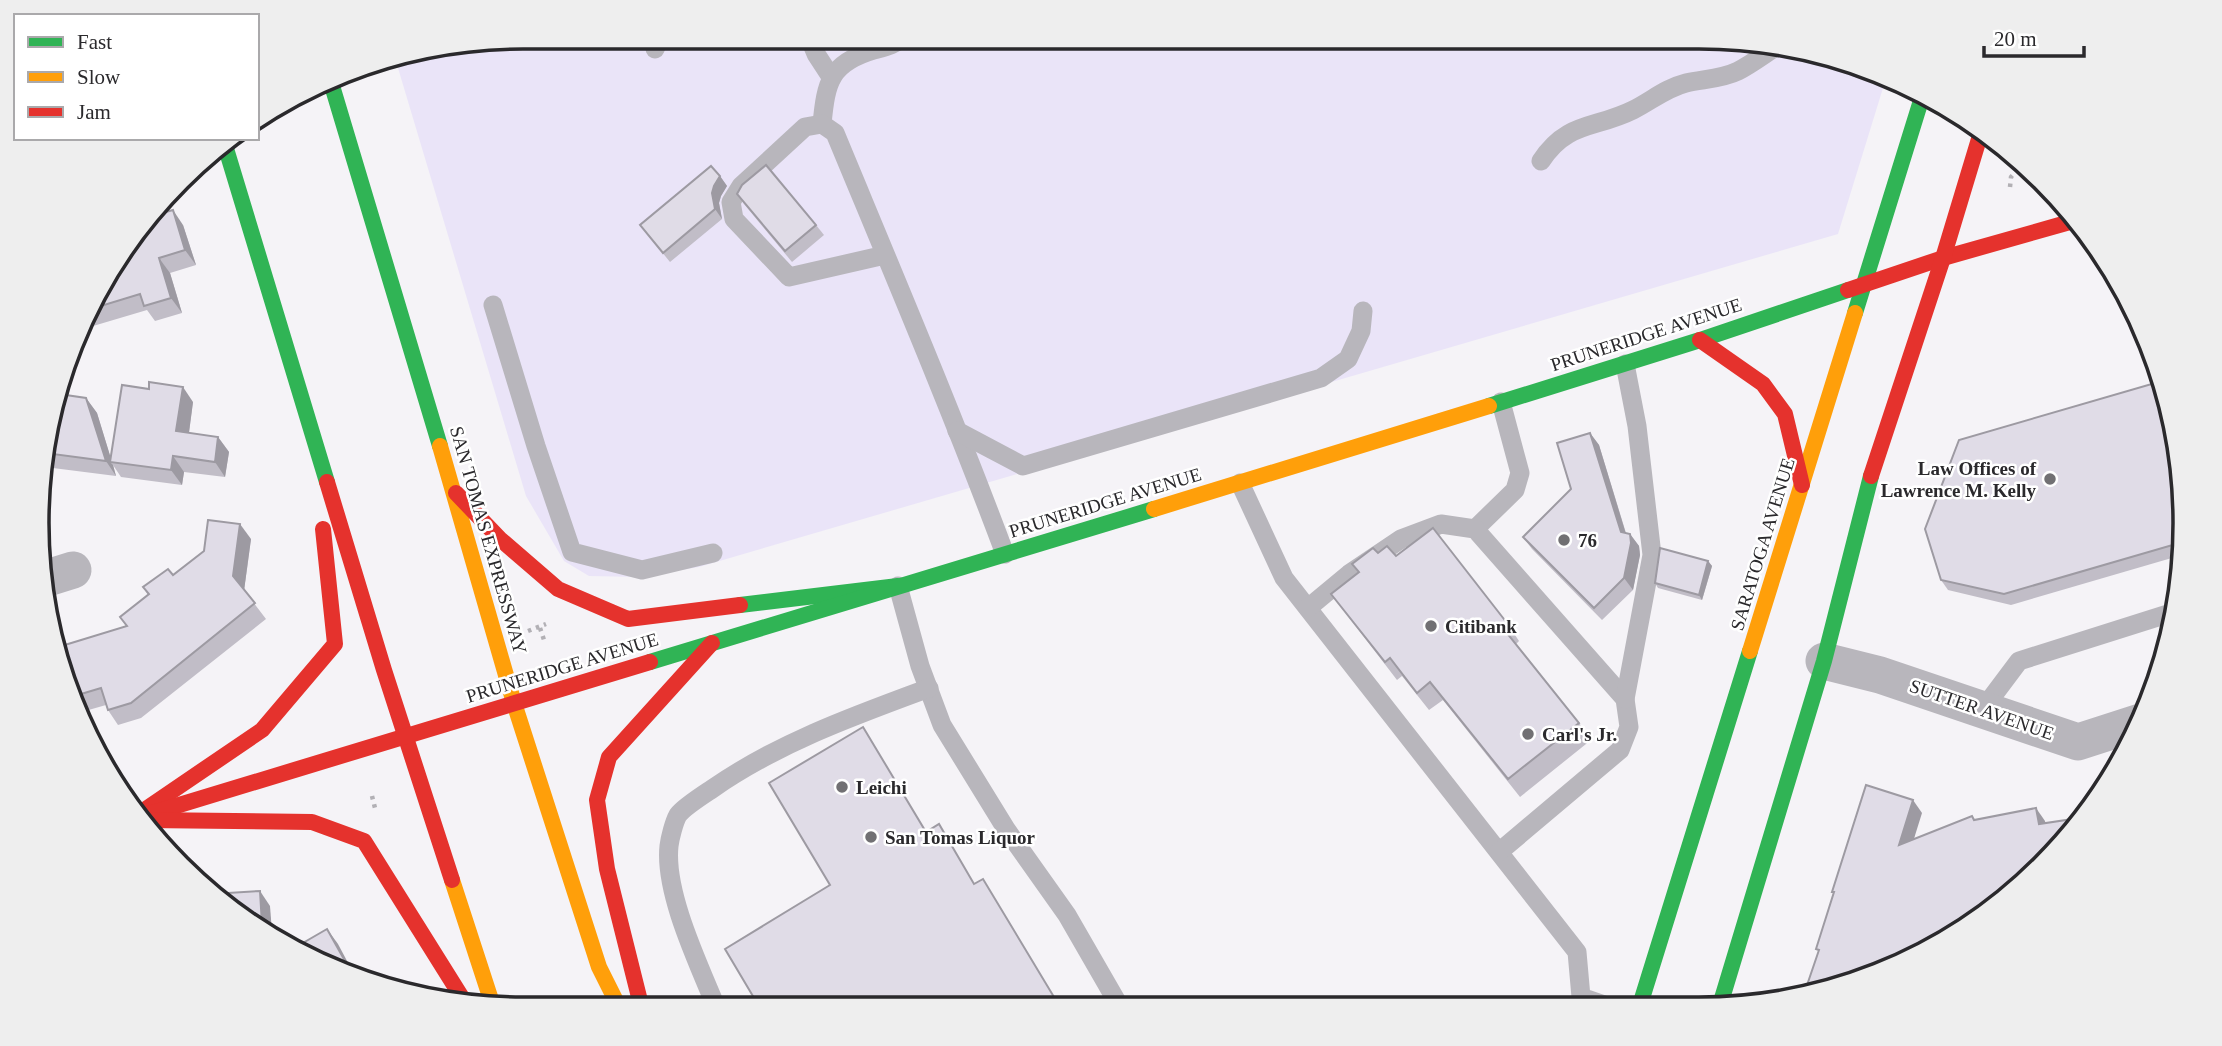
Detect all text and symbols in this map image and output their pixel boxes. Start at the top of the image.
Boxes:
legend [14,14,259,140]
scale bar [1984,14,2084,58]
text: 20 m [1994,27,2037,51]
text: Fast [77,30,112,54]
text: Slow [77,65,121,89]
text: Jam [77,100,111,124]
street label: PRUNERIDGE AVENUE [1548,294,1744,375]
street label: SAN TOMAS EXPRESSWAY [446,424,531,657]
street label: SARATOGA AVENUE [1726,455,1799,633]
place label: Law Offices of Lawrence M. Kelly [1881,458,2037,501]
street label: PRUNERIDGE AVENUE [1007,463,1204,542]
marker: Law Offices of Lawrence M. Kelly [2042,471,2058,487]
place label: 76 [1578,530,1597,551]
marker: 76 [1556,532,1572,548]
place label: Citibank [1445,616,1517,637]
marker: Citibank [1423,618,1439,634]
street label: PRUNERIDGE AVENUE [464,628,661,707]
street label: SUTTER AVENUE [1907,675,2057,744]
place label: Carl's Jr. [1542,724,1617,745]
marker: Carl's Jr. [1520,726,1536,742]
place label: Leichi [856,777,907,798]
marker: Leichi [834,779,850,795]
place label: San Tomas Liquor [885,827,1036,848]
marker: San Tomas Liquor [863,829,879,845]

